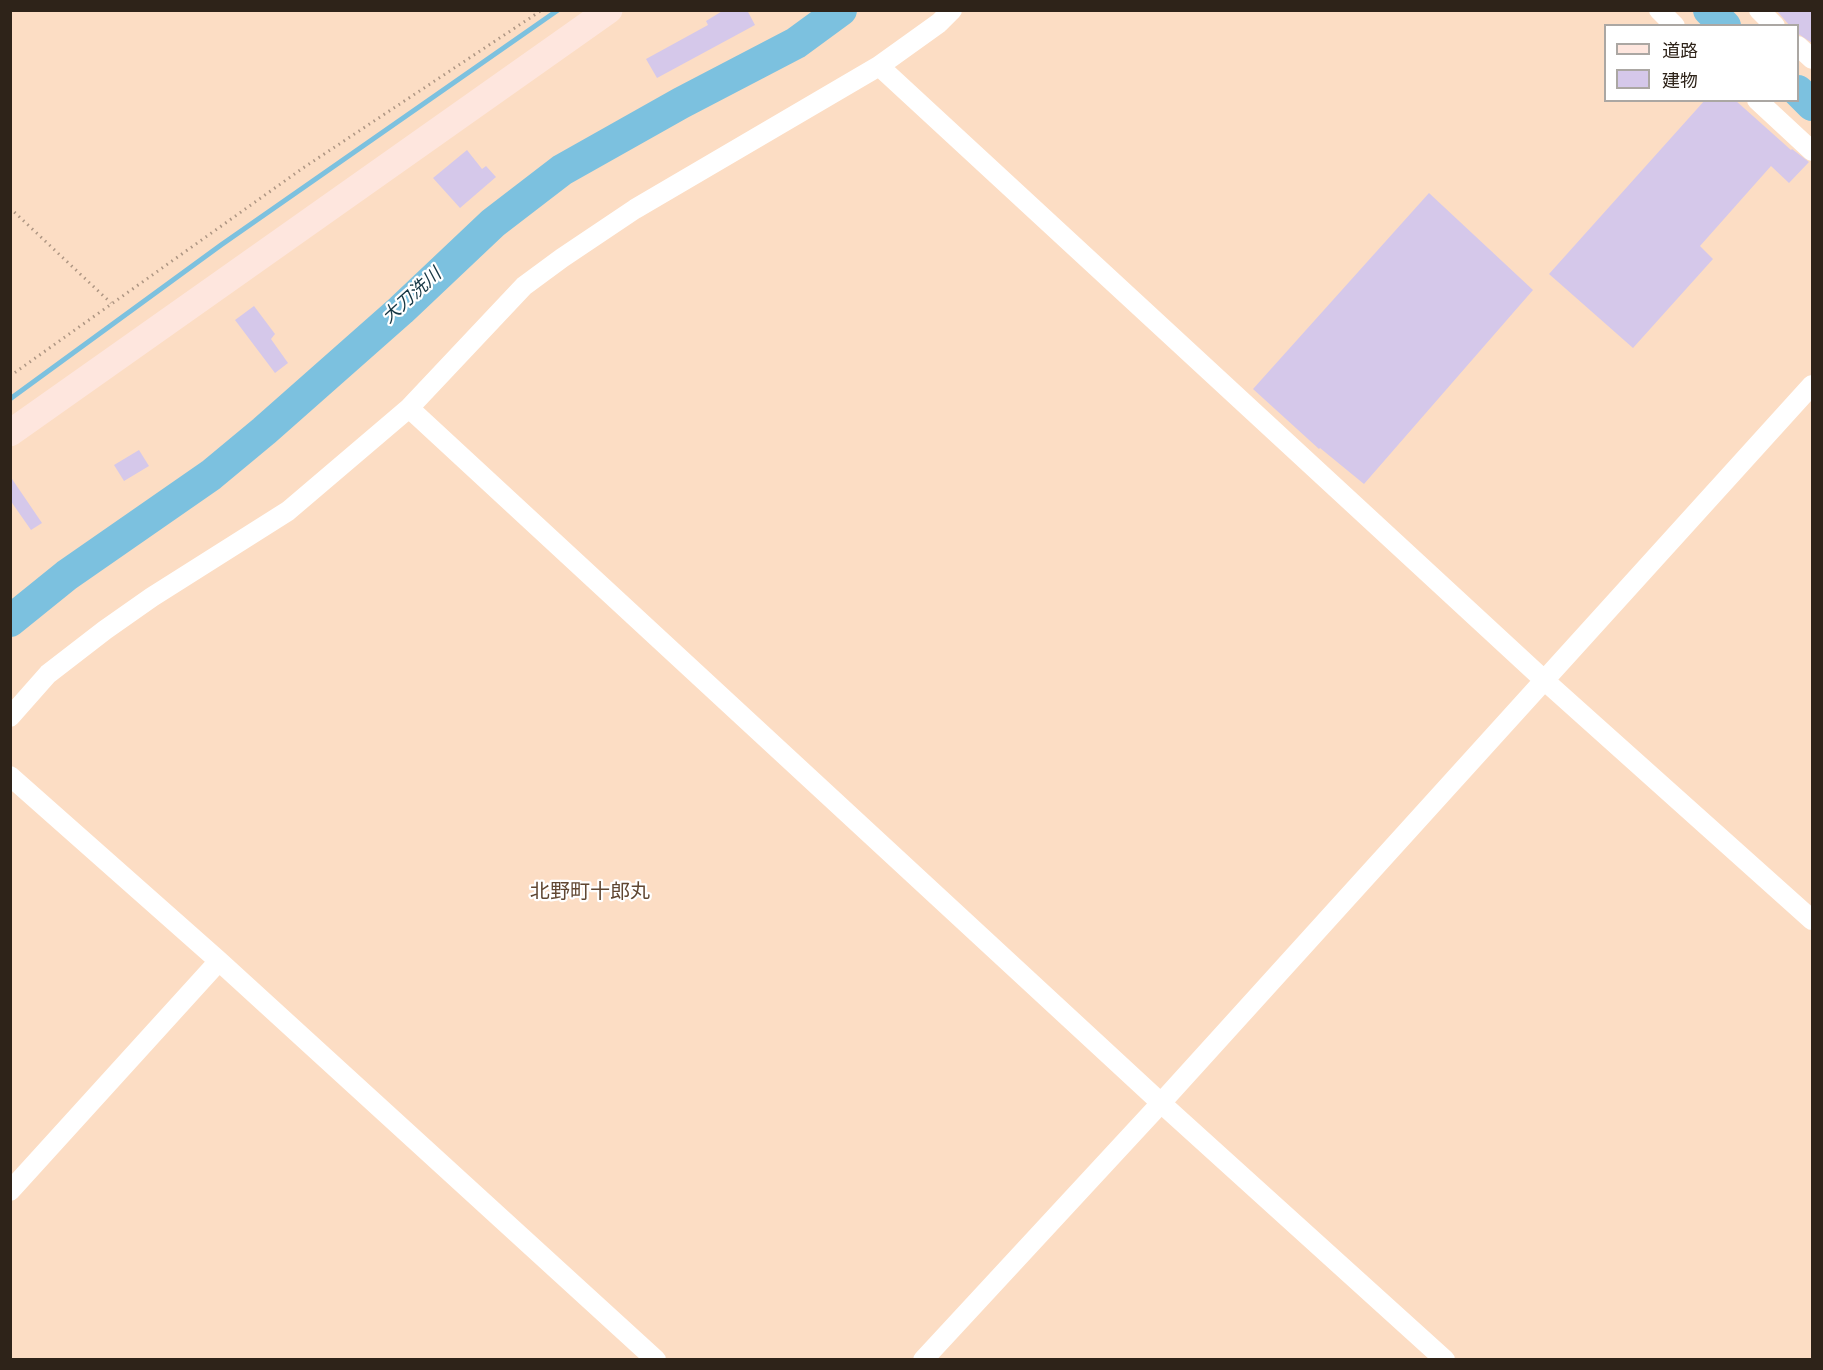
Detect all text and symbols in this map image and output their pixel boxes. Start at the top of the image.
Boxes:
legend [1604,24,1799,102]
text: 道路 [1662,39,1698,62]
text: 建物 [1662,69,1698,92]
water label: 大刀洗川 [378,264,446,328]
district label: 北野町十郎丸 [530,880,650,904]

